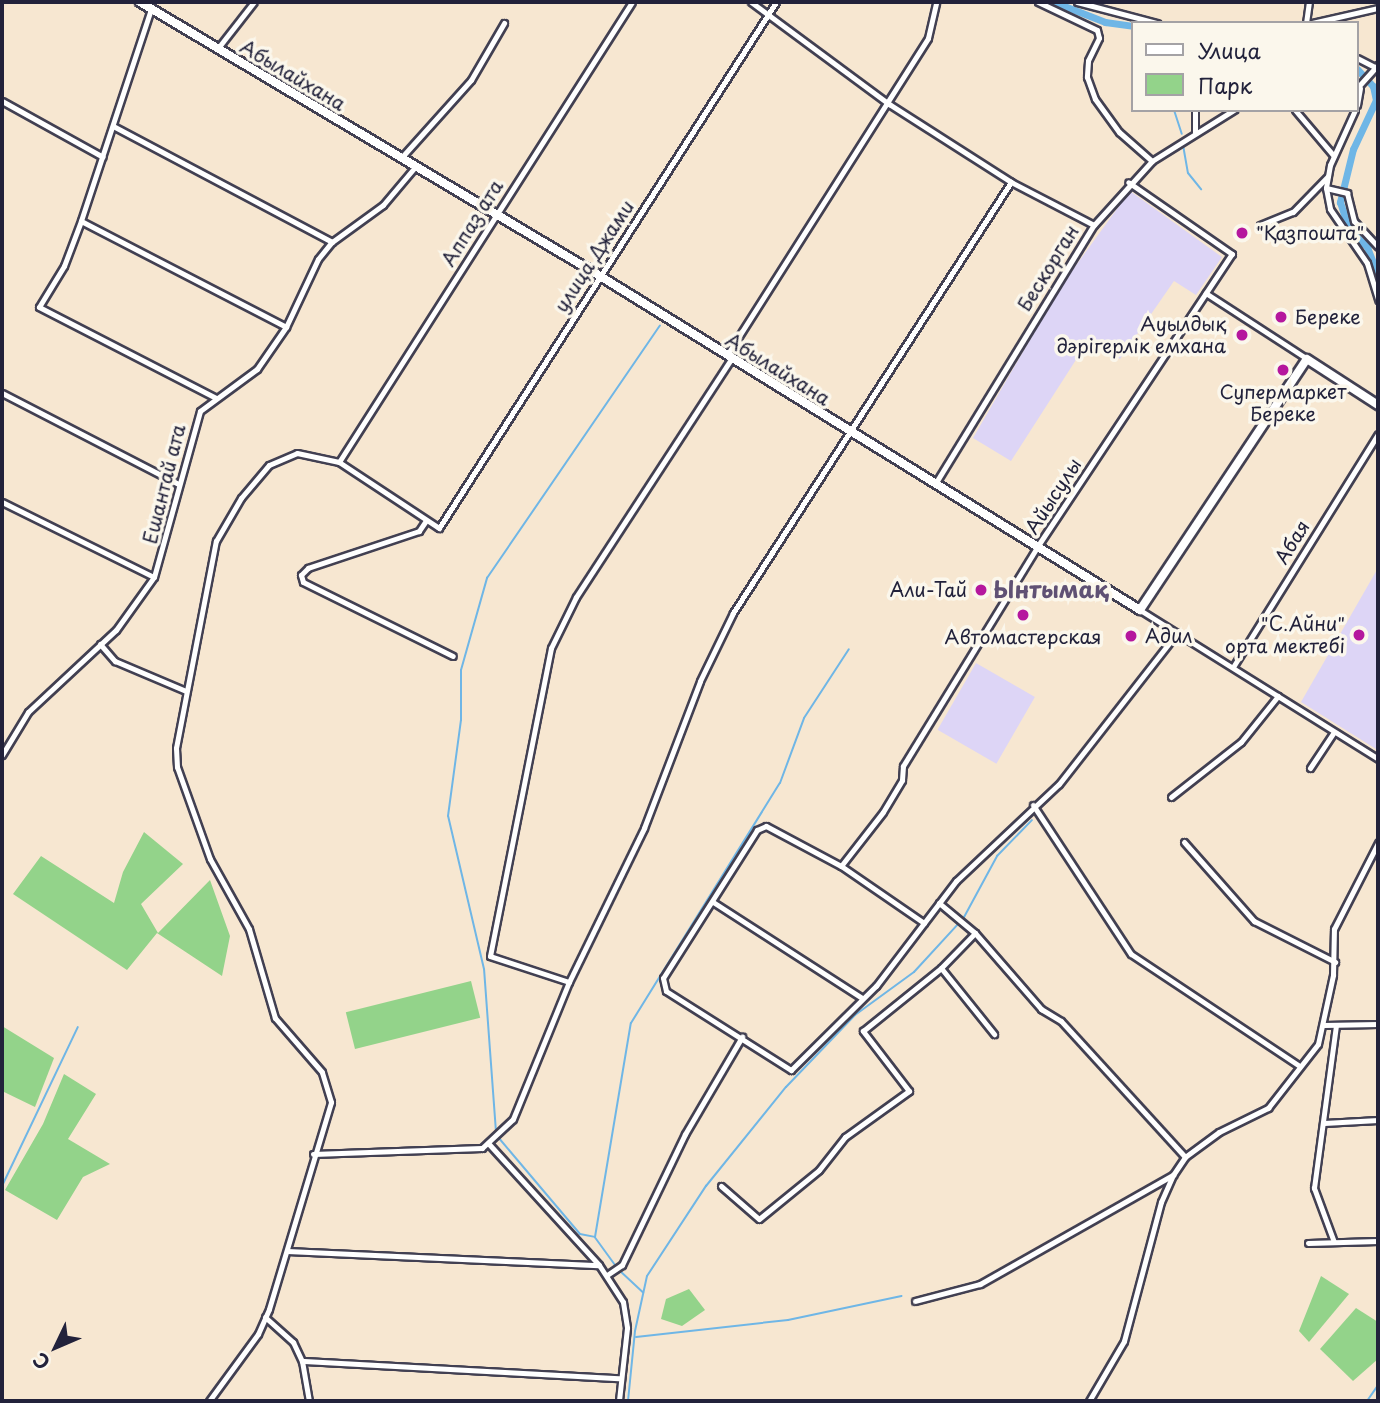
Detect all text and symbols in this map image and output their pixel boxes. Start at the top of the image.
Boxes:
legend [1132,21,1359,112]
text: Улица [1198,34,1261,66]
street label: Абылайхана [236,35,350,115]
text: Парк [1198,69,1252,101]
street label: Аппаз ата [436,175,508,271]
street label: улица Джами [549,195,639,317]
street label: Бескорган [1013,221,1083,315]
place label: "Қазпошта" [1256,222,1364,244]
marker: "Қазпошта" [1234,225,1250,241]
place label: Береке [1295,306,1361,328]
marker: Береке [1273,309,1289,325]
place label: Ауылдық дәрігерлік емхана [1055,313,1226,357]
marker: Ауылдық дәрігерлік емхана [1232,325,1252,345]
street label: Абылайхана [722,328,834,410]
marker: Супермаркет Береке [1275,362,1291,378]
place label: Супермаркет Береке [1220,381,1346,425]
street label: Ешантай ата [138,421,190,547]
street label: Айысулы [1020,454,1086,538]
street label: Абая [1270,516,1314,568]
district label: Ынтымақ [993,575,1109,603]
place label: Али-Тай [890,579,967,601]
marker: Али-Тай [973,582,989,598]
marker: Автомастерская [1015,607,1031,623]
place label: "С.Айни" орта мектебі [1224,613,1345,657]
place label: Адил [1145,625,1192,647]
place label: Автомастерская [945,626,1101,648]
marker: "С.Айни" орта мектебі [1351,627,1367,643]
marker: Адил [1123,628,1139,644]
north arrow [21,1312,91,1382]
text: С [26,1347,56,1376]

